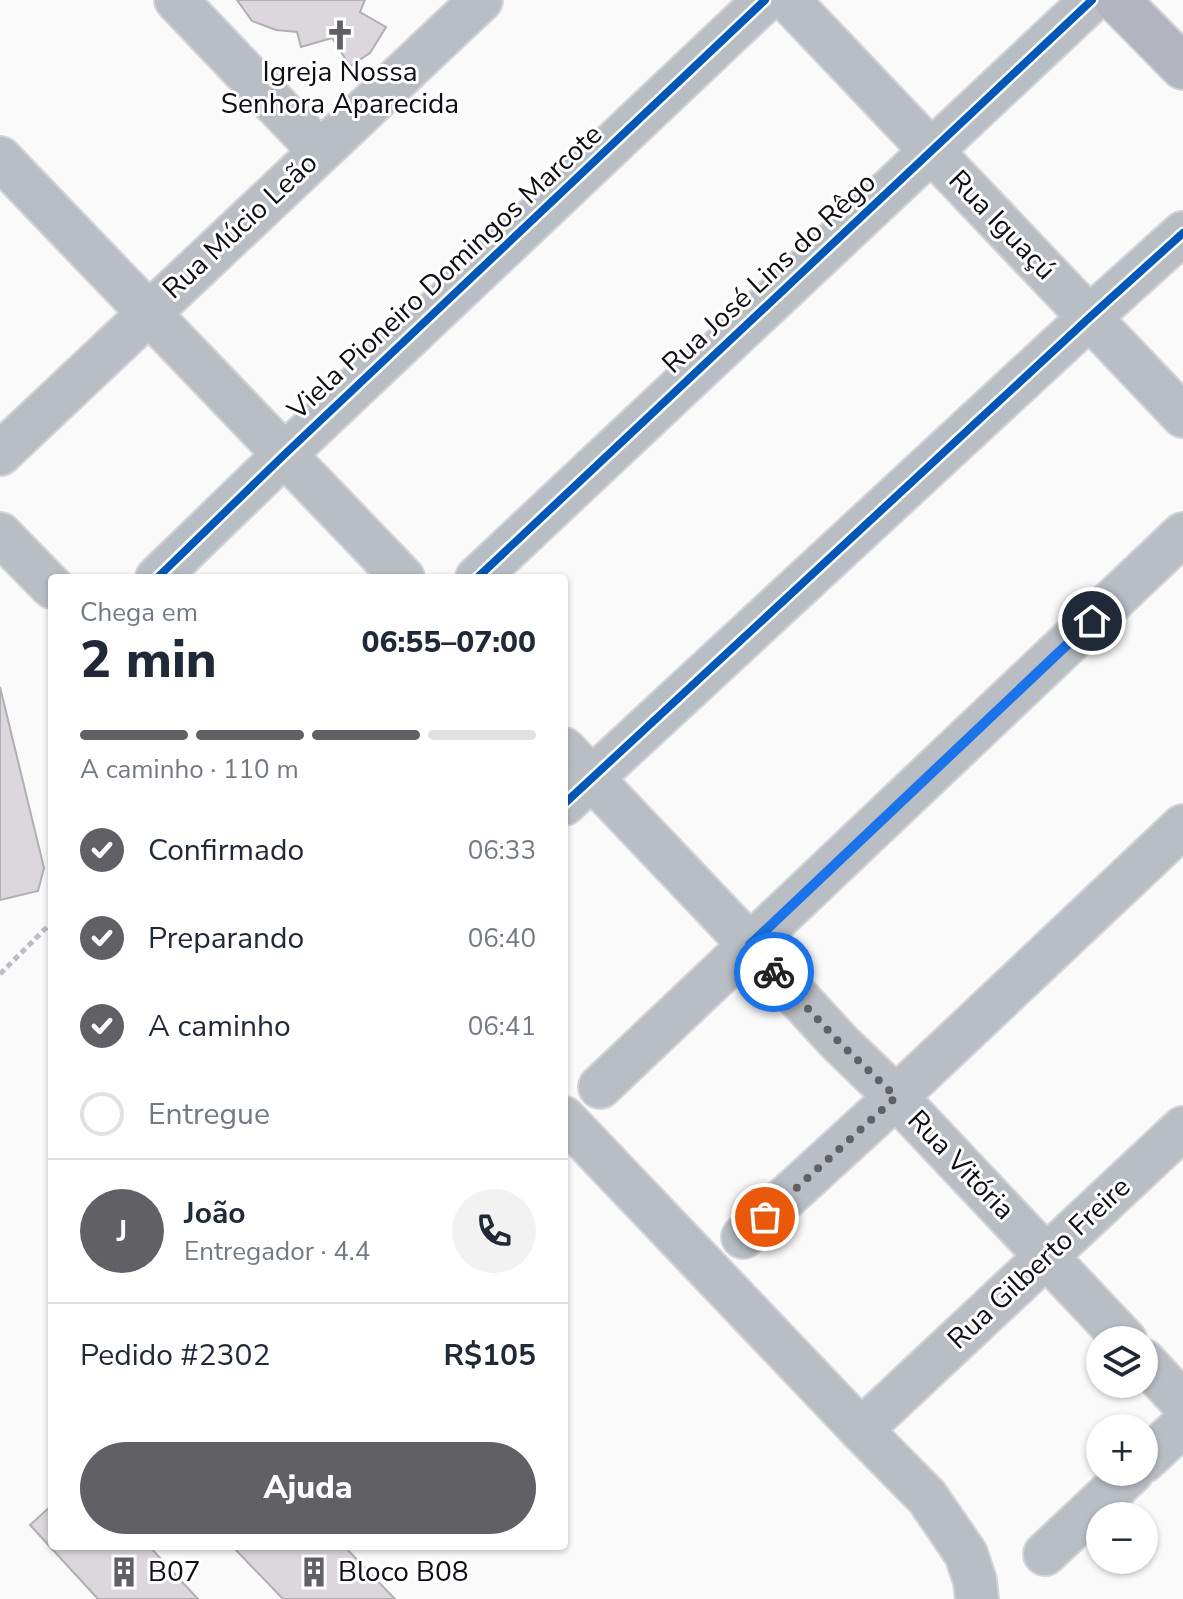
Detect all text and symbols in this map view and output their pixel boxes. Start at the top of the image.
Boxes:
church icon: Igreja Nossa Senhora Aparecida [323,18,357,52]
place label: Igreja Nossa Senhora Aparecida [221,53,459,123]
street label: Viela Pioneiro Domingos Marcote [279,116,611,429]
street label: Rua Múcio Leão [154,144,326,308]
street label: Rua Iguaçú [940,162,1064,288]
street label: Rua José Lins do Rêgo [654,164,884,382]
pin [1058,587,1126,655]
text: Chega em [80,595,198,630]
icon: home [1070,599,1114,643]
text: 06:55–07:00 [361,622,536,663]
text: 2 min [80,624,217,695]
text: A caminho · 110 m [80,752,299,787]
icon: check [80,828,124,872]
text: Confirmado [148,830,304,871]
text: 06:33 [468,833,536,868]
icon: check [80,916,124,960]
text: Preparando [148,918,304,959]
text: 06:40 [468,921,536,956]
courier [734,932,814,1012]
icon: bike [752,950,796,994]
icon: check [80,1004,124,1048]
text: A caminho [148,1006,291,1047]
text: 06:41 [468,1009,536,1044]
text: Entregue [148,1094,270,1135]
street label: Rua Vitória [899,1102,1023,1228]
street label: Rua Gilberto Freire [939,1168,1139,1358]
pin [731,1183,799,1251]
button: phone [452,1189,536,1273]
text: João [184,1193,246,1234]
icon: bag [743,1195,787,1239]
text: J [117,1211,127,1252]
text: Entregador · 4.4 [184,1234,370,1269]
map controls [1086,1326,1158,1574]
button: layers [1086,1326,1158,1398]
text: Pedido #2302 [80,1335,271,1376]
text: R$105 [443,1335,536,1376]
button: + [1086,1414,1158,1486]
button: Ajuda [80,1442,536,1534]
button: − [1086,1502,1158,1574]
place label: B07 [148,1553,201,1591]
place label: Bloco B08 [338,1553,469,1591]
building icon: B07 [107,1555,141,1589]
building icon: Bloco B08 [297,1555,331,1589]

